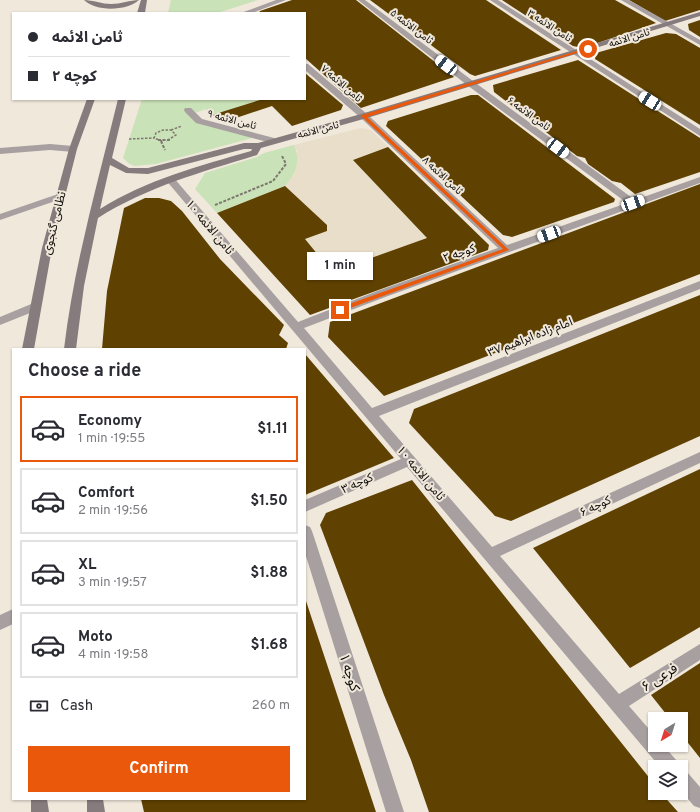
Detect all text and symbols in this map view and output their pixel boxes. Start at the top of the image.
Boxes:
street label: ثامن الائمه ۵ [387,7,435,48]
street label: ثامن الائمه ۳ [524,7,574,45]
street label: ثامن الائمه [607,26,652,51]
text: ثامن الائمه [52,29,123,48]
route start [579,40,597,58]
car [433,53,459,77]
street label: ثامن الائمه ۷ [318,63,364,106]
text: کوچه ۲ [52,68,97,87]
car [637,90,663,112]
street label: ثامن الائمه ۶ [504,94,552,134]
street label: ثامن الائمه ۹ [206,108,258,133]
street label: ثامن الائمه [296,119,341,142]
car [545,136,571,160]
street label: ثامن الائمه ۸ [419,154,465,198]
street label: نظامی گنجوی [39,190,71,257]
car [620,193,646,213]
street label: ثامن الائمه ۱۰ [181,197,237,259]
car [536,224,562,244]
street label: کوچه ۲ [441,241,479,267]
callout: 1 min [307,252,373,280]
text: 1 min [324,258,356,274]
route end [331,301,349,319]
street label: امام زاده ابراهیم ۳۷ [486,314,575,361]
text: Choose a ride [28,360,141,383]
icon: car [30,411,66,447]
text: Economy [78,412,142,431]
text: $1.11 [257,420,288,439]
text: 1 min · 19:55 [78,431,145,447]
street label: ثامن الائمه ۱۰ [392,443,448,505]
street label: کوچه ۳ [339,469,377,498]
icon: car [30,483,66,519]
text: Comfort [78,484,135,503]
text: $1.50 [250,492,288,511]
street label: کوچه ۶ [577,492,615,521]
text: 2 min · 19:56 [78,503,148,519]
icon: car [30,555,66,591]
text: XL [78,556,96,575]
text: $1.88 [250,564,288,583]
text: 3 min · 19:57 [78,575,147,591]
icon: car [30,627,66,663]
text: Moto [78,628,113,647]
text: $1.68 [251,636,288,655]
text: 4 min · 19:58 [78,647,148,663]
street label: کوچه ۱ [334,651,363,694]
street label: فرعی ۶ [638,660,681,696]
icon: cash [28,695,50,717]
text: Cash [60,697,93,716]
text: 260 m [252,698,290,714]
north arrow [648,712,688,752]
map controls [648,712,688,800]
button: Confirm [28,746,290,792]
button: layers [648,760,688,800]

